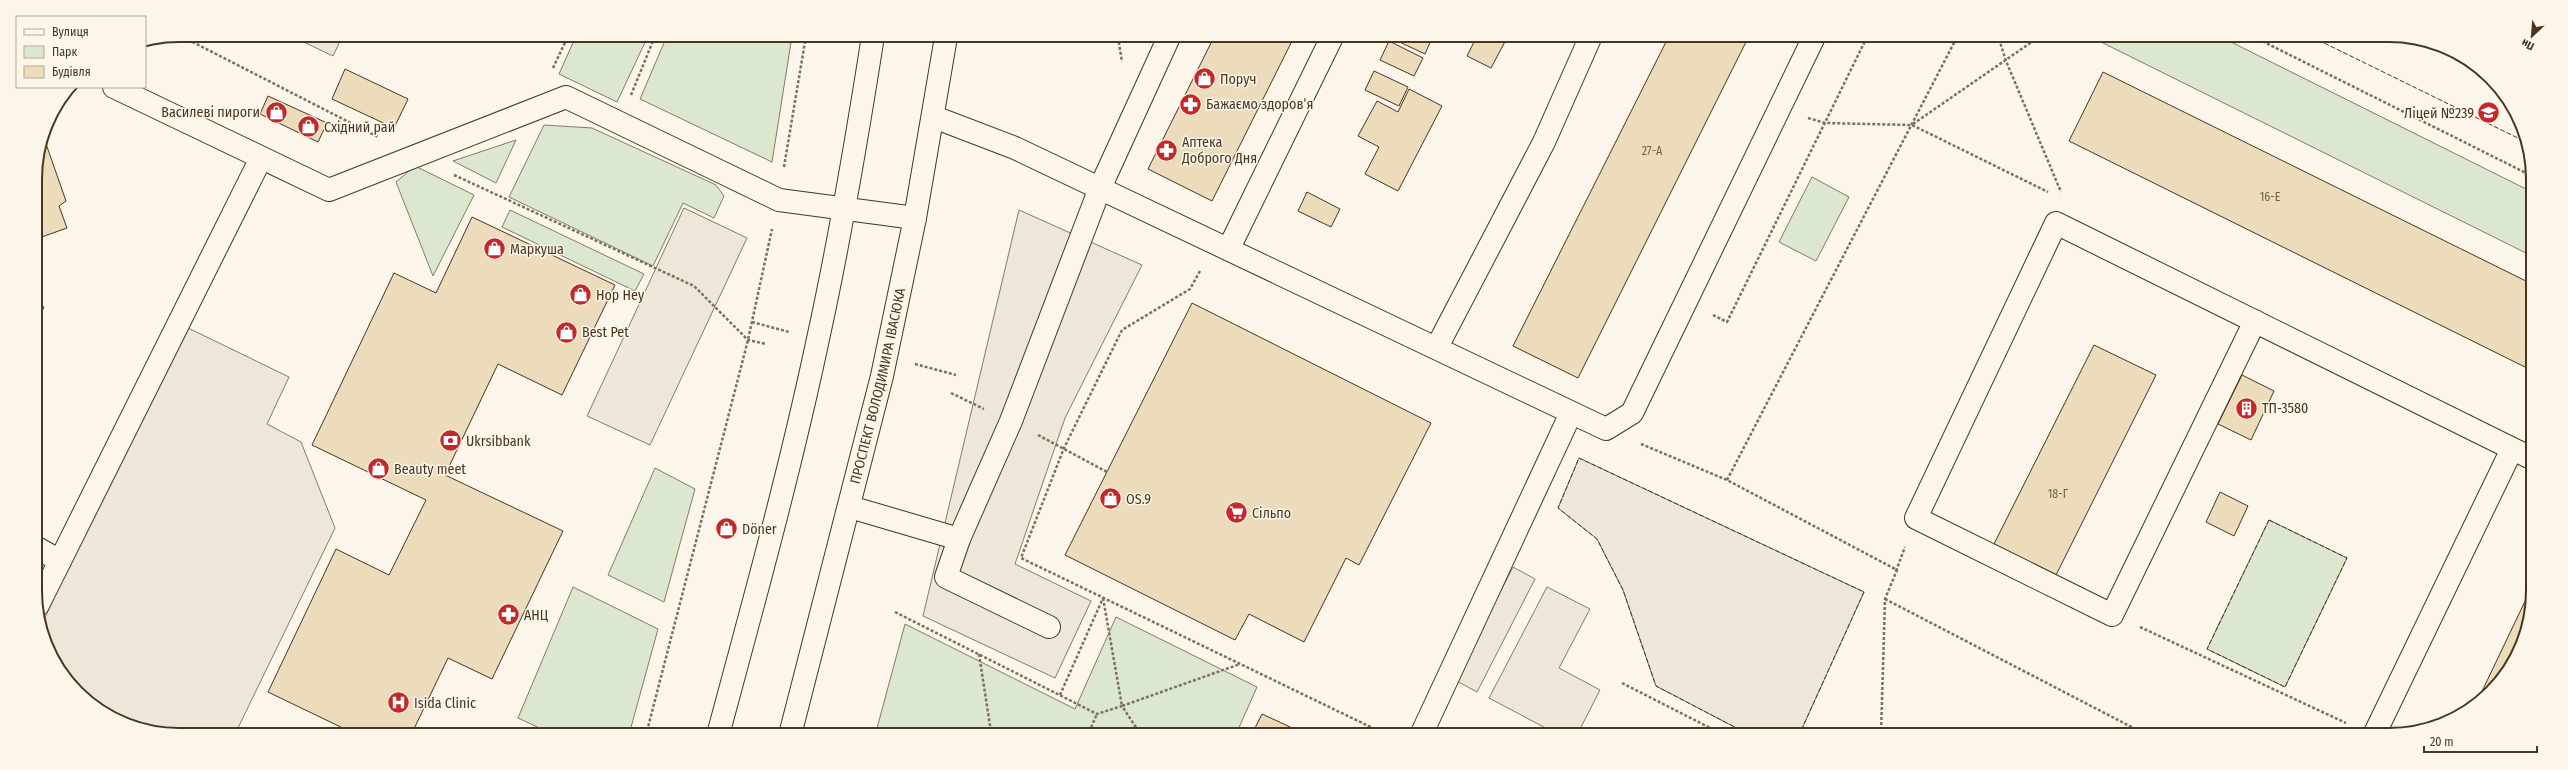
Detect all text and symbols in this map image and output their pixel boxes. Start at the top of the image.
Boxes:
legend [16,16,146,88]
north arrow [2512,16,2552,56]
text: Вулиця [52,25,89,39]
text: Пн [2519,36,2536,53]
text: Парк [52,45,78,59]
text: Будівля [52,65,91,79]
shop icon: Поруч [1192,66,1218,92]
place label: Поруч [1220,71,1256,88]
pharmacy icon: Бажаємо здоровʼя [1178,91,1204,117]
place label: Бажаємо здоровʼя [1206,96,1313,113]
shop icon: Василеві пироги [263,99,289,125]
school or university icon: Ліцей №239 [2476,100,2502,126]
place label: Василеві пироги [161,104,260,121]
place label: Ліцей №239 [2404,105,2474,122]
shop icon: Східний рай [295,114,321,140]
place label: Східний рай [324,119,395,136]
place label: Аптека Доброго Дня [1181,134,1257,167]
pharmacy icon: Аптека Доброго Дня [1153,137,1179,163]
house number: 27-А [1642,144,1663,158]
house number: 16-Е [2260,190,2281,204]
shop icon: Маркуша [482,236,508,262]
place label: Маркуша [510,241,564,258]
shop icon: Hop Hey [568,282,594,308]
street label: ПРОСПЕКТ ВОЛОДИМИРА ІВАСЮКА [846,286,909,486]
place label: Hop Hey [596,287,645,304]
shop icon: Best Pet [553,319,579,345]
place label: Best Pet [582,324,629,341]
building icon: ТП-3580 [2233,395,2259,421]
place label: ТП-3580 [2262,400,2308,417]
bank icon: Ukrsibbank [438,428,464,454]
place label: Ukrsibbank [466,433,531,450]
shop icon: Beauty meet [366,456,392,482]
place label: Beauty meet [394,461,466,478]
shop icon: OS.9 [1098,486,1124,512]
house number: 18-Г [2048,487,2069,501]
place label: OS.9 [1126,491,1151,508]
supermarket icon: Сільпо [1223,500,1249,526]
place label: Сільпо [1252,505,1291,522]
shop icon: Döner [714,516,740,542]
place label: Döner [742,521,777,538]
pharmacy icon: АНЦ [495,602,521,628]
place label: АНЦ [524,607,549,624]
hospital icon: Isida Clinic [386,690,412,716]
place label: Isida Clinic [414,695,476,712]
scale bar [2424,728,2537,754]
text: 20 m [2430,735,2454,749]

